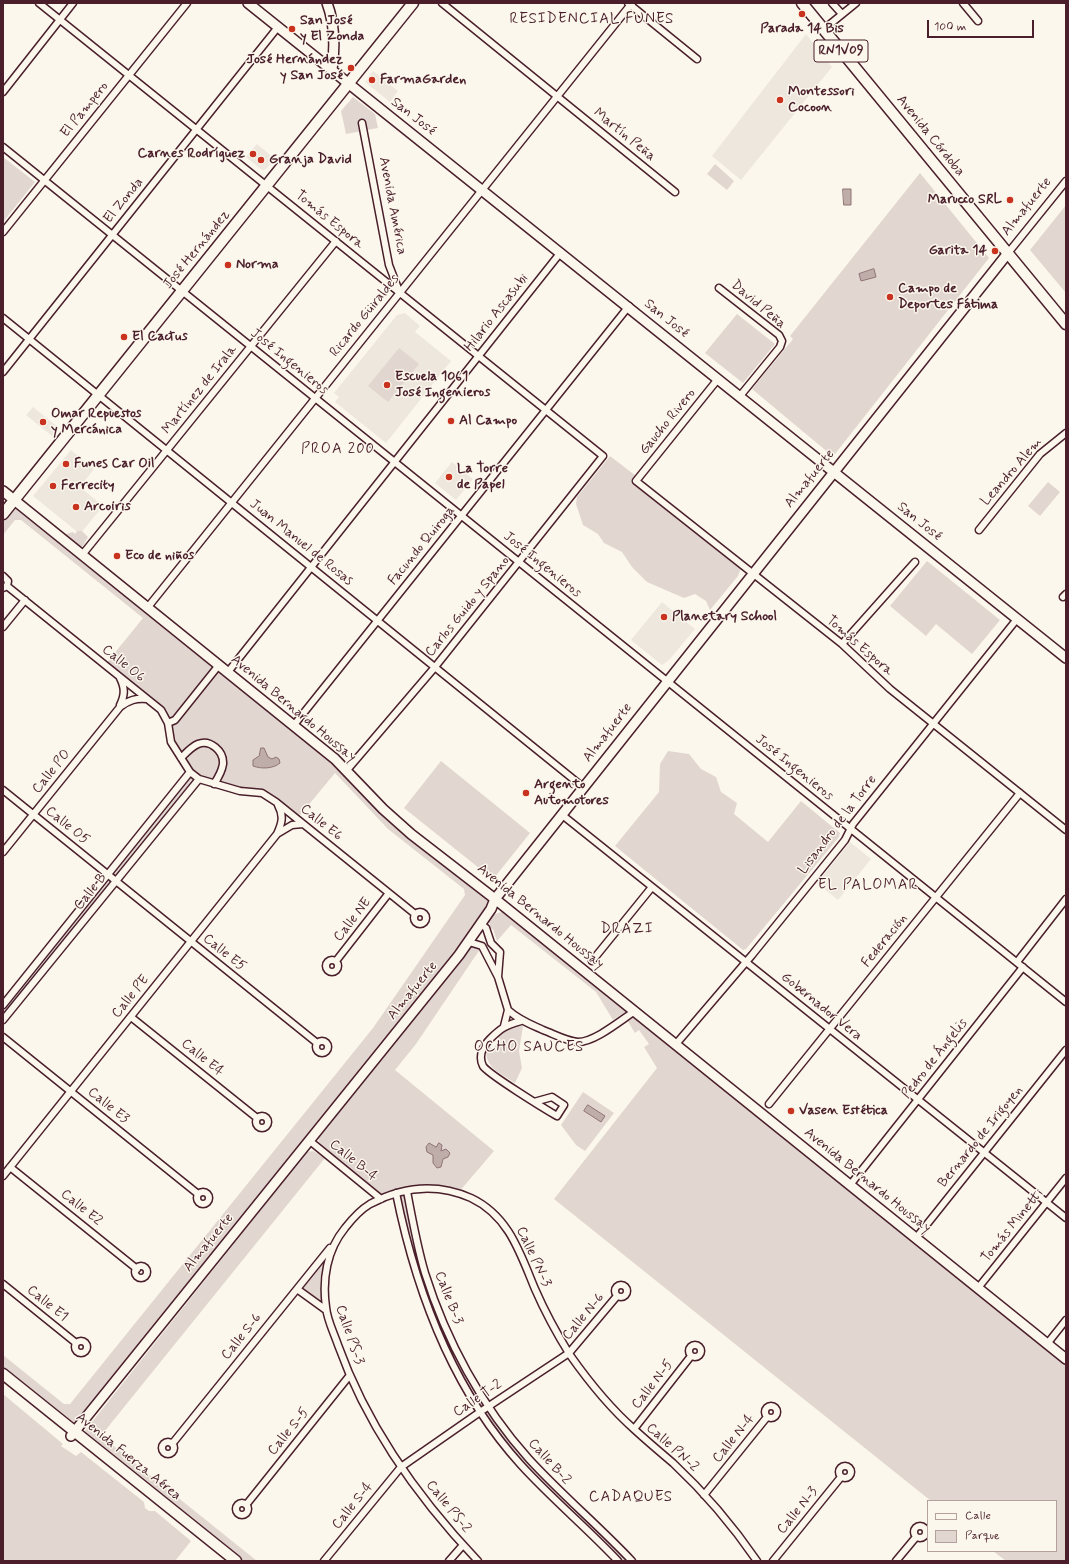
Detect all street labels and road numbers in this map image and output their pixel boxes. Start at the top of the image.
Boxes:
road number: RN1V09 [814,40,868,62]
street label: El Pampero [57,79,113,141]
street label: Avenida Córdoba [892,92,968,180]
street label: San José [387,94,439,140]
street label: Martín Peña [590,105,658,165]
street label: Avenida América [374,156,410,256]
street label: Almafuerte [998,174,1056,240]
street label: El Zonda [100,175,148,227]
street label: Tomás Espora [291,187,367,253]
street label: José Hernández [160,207,234,293]
street label: Ricardo Güiraldes [327,271,403,361]
street label: Hilario Ascasubi [461,271,533,355]
street label: David Peña [727,277,789,333]
street label: San José [640,296,692,342]
street label: José Ingenieros [247,325,331,399]
street label: Martínez de Irala [159,342,241,438]
street label: Gaucho Rivero [636,386,700,458]
street label: Leandro Alem [978,434,1046,510]
street label: Almafuerte [781,446,839,512]
street label: Juan Manuel de Rosas [246,496,356,590]
street label: San José [893,499,945,545]
street label: Facundo Quiroga [385,503,459,589]
street label: José Ingenieros [500,528,584,602]
street label: Carlos Guido y Spano [422,553,514,661]
street label: Tomás Espora [822,612,896,680]
street label: Calle O6 [98,642,148,686]
street label: Avenida Bernardo Houssay [227,652,359,766]
street label: Almafuerte [580,700,636,766]
street label: José Ingenieros [752,731,836,805]
street label: Calle PO [29,747,75,797]
street label: Lisandro de la Torre [795,772,881,878]
street label: Calle E6 [297,801,345,845]
street label: Calle O5 [42,803,92,849]
street label: Avenida Bernardo Houssay [473,861,607,973]
street label: Calle B [71,870,111,914]
street label: Calle NE [331,895,375,945]
street label: Federación [858,911,912,971]
street label: Calle E5 [199,931,249,975]
street label: Almafuerte [384,958,442,1024]
street label: Gobernador Vera [777,969,865,1045]
street label: Calle PE [109,972,153,1022]
street label: Pedro de Ángelis [898,1016,972,1102]
street label: Calle E4 [177,1036,227,1080]
street label: Bernardo de Irigoyen [935,1083,1027,1191]
street label: Calle E3 [84,1084,132,1128]
street label: Avenida Bernardo Houssay [800,1125,934,1237]
street label: Calle B-4 [326,1136,380,1186]
street label: Calle E2 [57,1186,105,1230]
street label: Tomás Minetti [978,1186,1048,1266]
street label: Almafuerte [180,1210,238,1276]
street label: Calle PN-3 [512,1224,554,1290]
street label: Calle B-3 [430,1269,466,1327]
street label: Calle E1 [23,1282,71,1326]
street label: Calle N-6 [559,1290,609,1344]
street label: Calle PS-3 [331,1303,367,1367]
street label: Calle S-6 [218,1310,266,1364]
street label: Calle N-5 [629,1357,677,1413]
street label: Calle T-2 [450,1377,506,1421]
street label: Calle S-5 [265,1405,313,1459]
street label: Avenida Fuerza Aérea [72,1409,184,1505]
street label: Calle N-4 [709,1411,759,1467]
street label: Calle PN-2 [642,1420,702,1476]
street label: Calle B-2 [524,1436,574,1488]
street label: Calle PS-2 [422,1477,474,1537]
street label: Calle S-4 [329,1479,377,1533]
street label: Calle N-3 [774,1484,822,1538]

